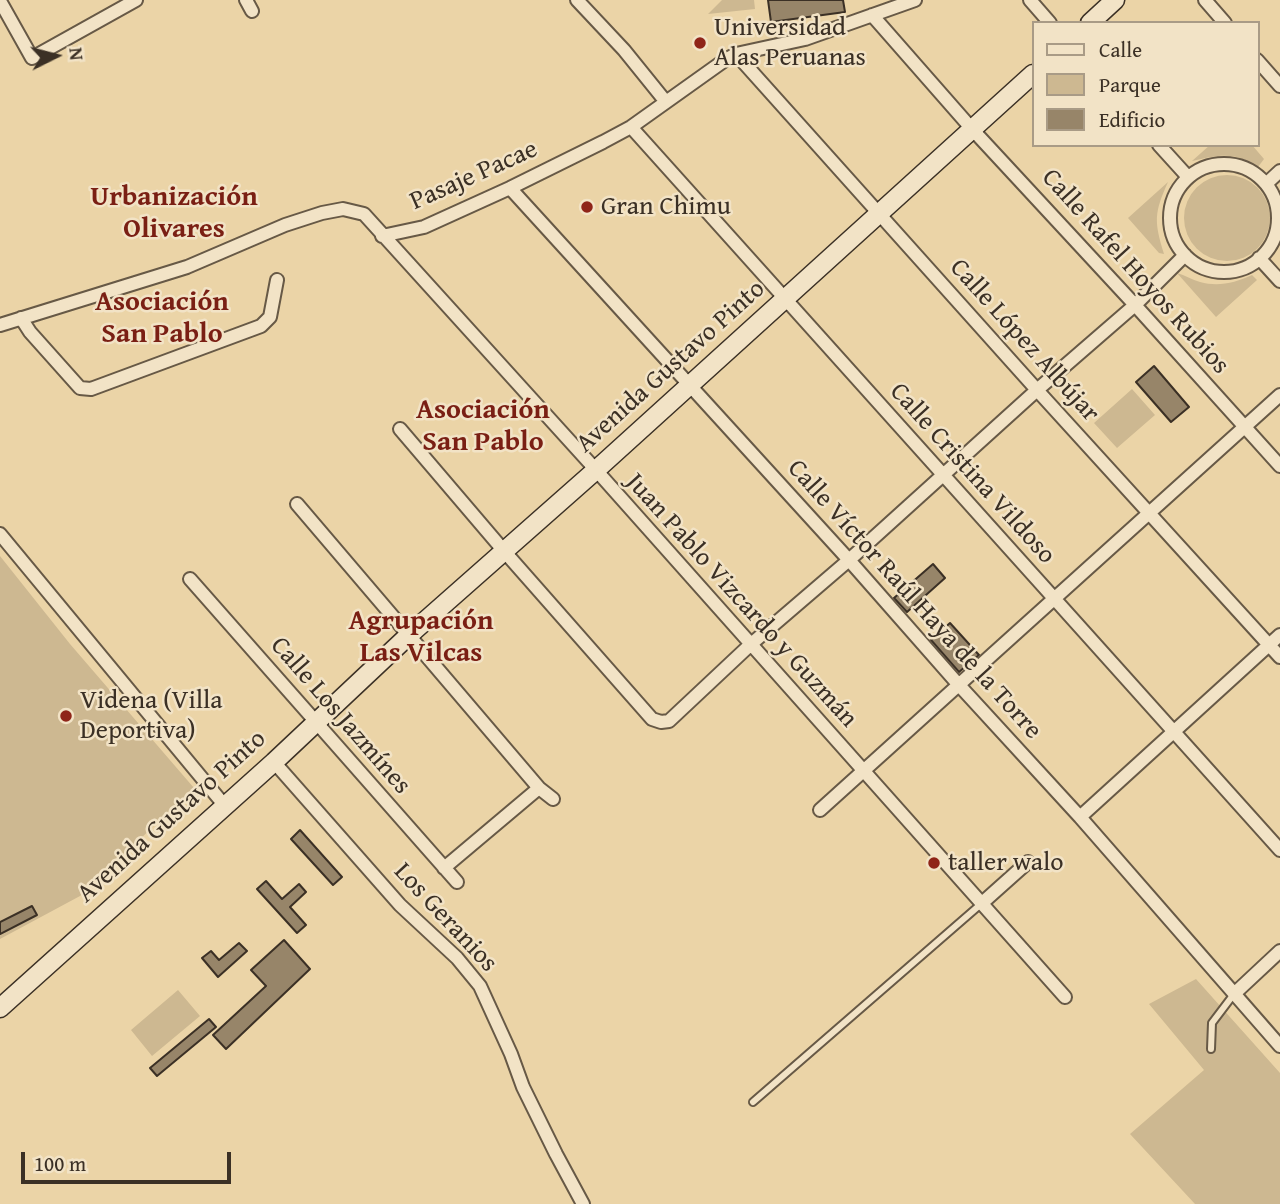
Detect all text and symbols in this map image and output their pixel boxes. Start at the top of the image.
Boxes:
place label: Universidad Alas Peruanas [714,12,866,74]
north arrow [21,21,91,91]
legend [1032,21,1259,147]
text: Calle [1099,34,1142,65]
marker: Universidad Alas Peruanas [692,35,708,51]
text: N [62,46,91,62]
text: Parque [1099,69,1161,100]
text: Edificio [1099,104,1165,135]
street label: Pasaje Pacae [406,134,542,218]
street label: Calle Rafel Hoyos Rubios [1035,163,1235,381]
district label: Urbanización Olivares [90,181,258,247]
place label: Gran Chimu [601,191,731,223]
marker: Gran Chimu [579,199,595,215]
street label: Calle López Albújar [943,253,1105,429]
street label: Avenida Gustavo Pinto [570,274,772,460]
district label: Asociación San Pablo [95,286,229,352]
street label: Calle Cristina Vildoso [883,377,1061,571]
district label: Asociación San Pablo [416,394,550,460]
street label: Calle Víctor Raúl Haya de la Torre [780,454,1048,746]
street label: Juan Pablo Vizcardo y Guzmán [619,467,863,735]
district label: Agrupación Las Vilcas [349,605,493,671]
street label: Calle Los Jazmínes [263,631,417,801]
place label: Videna (Villa Deportiva) [80,685,223,746]
marker: Videna (Villa Deportiva) [58,708,74,724]
street label: Avenida Gustavo Pinto [71,724,273,910]
place label: taller walo [948,847,1064,879]
marker: taller walo [926,855,942,871]
street label: Los Geranios [387,857,503,979]
scale bar [24,1138,234,1182]
text: 100 m [34,1148,86,1179]

